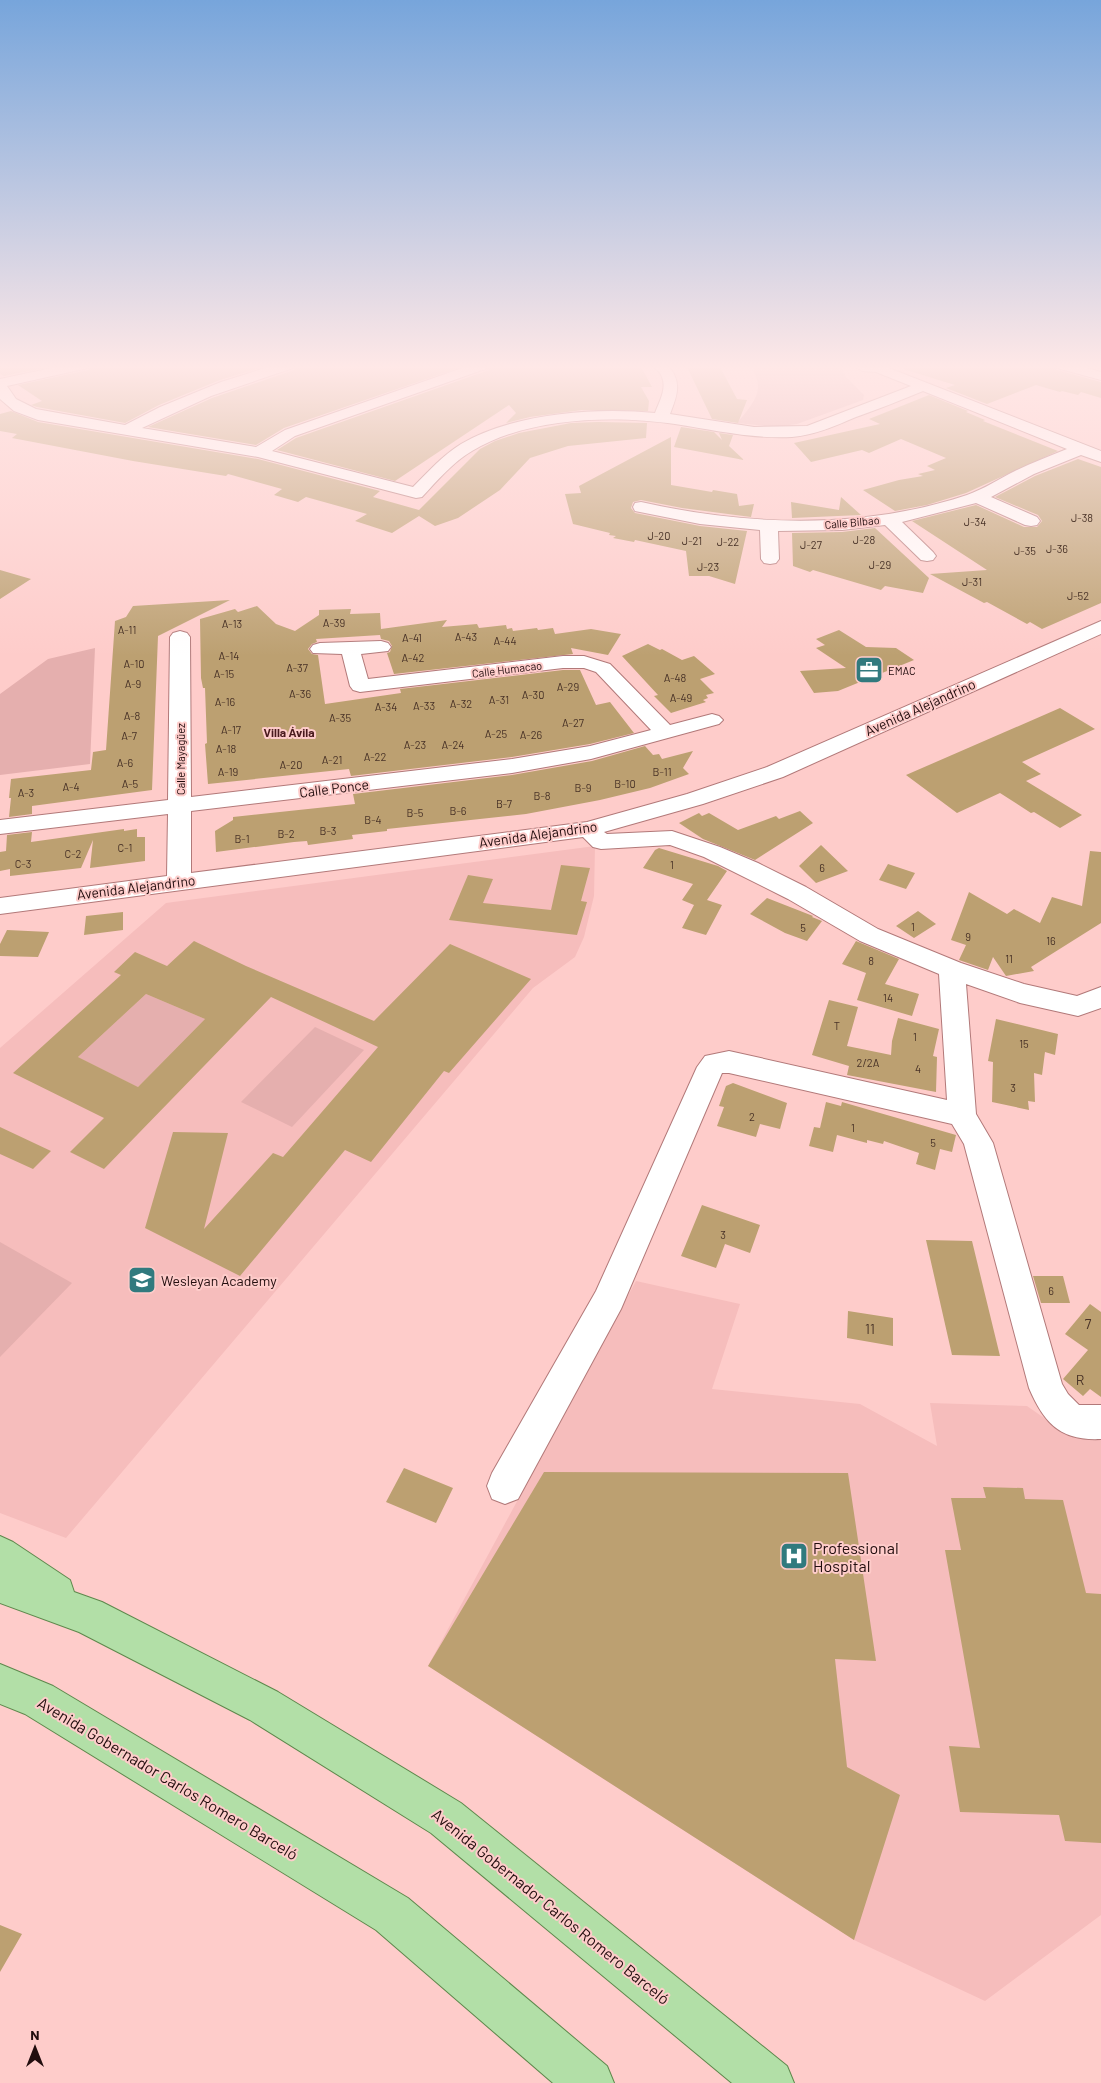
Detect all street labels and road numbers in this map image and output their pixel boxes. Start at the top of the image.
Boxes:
street label: Calle Bilbao [824,513,880,531]
street label: Calle Humacao [471,658,543,680]
street label: Avenida Alejandrino [862,675,978,739]
street label: Calle Mayagüez [174,723,187,795]
street label: Calle Ponce [298,775,370,801]
street label: Avenida Alejandrino [478,817,598,851]
street label: Avenida Alejandrino [76,871,196,903]
street label: Avenida Gobernador Carlos Romero Barceló [34,1693,302,1863]
street label: Avenida Gobernador Carlos Romero Barceló [428,1804,674,2008]

